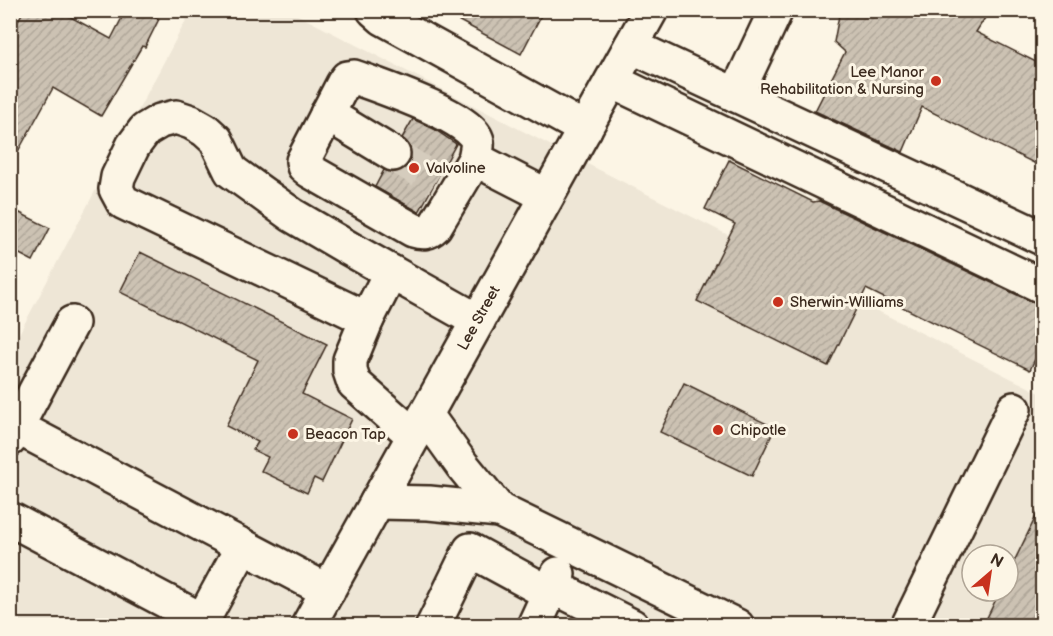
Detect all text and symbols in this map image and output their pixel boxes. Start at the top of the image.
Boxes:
place label: Lee Manor Rehabilitation & Nursing [760,63,925,99]
marker: Lee Manor Rehabilitation & Nursing [929,74,943,88]
place label: Valvoline [426,159,486,178]
marker: Valvoline [407,161,421,175]
street label: Lee Street [454,282,505,354]
place label: Sherwin-Williams [790,293,904,312]
marker: Sherwin-Williams [771,295,785,309]
place label: Chipotle [730,421,786,440]
marker: Chipotle [711,423,725,437]
place label: Beacon Tap [305,425,386,444]
marker: Beacon Tap [286,427,300,441]
north arrow [960,543,1020,603]
text: N [987,550,1006,572]

